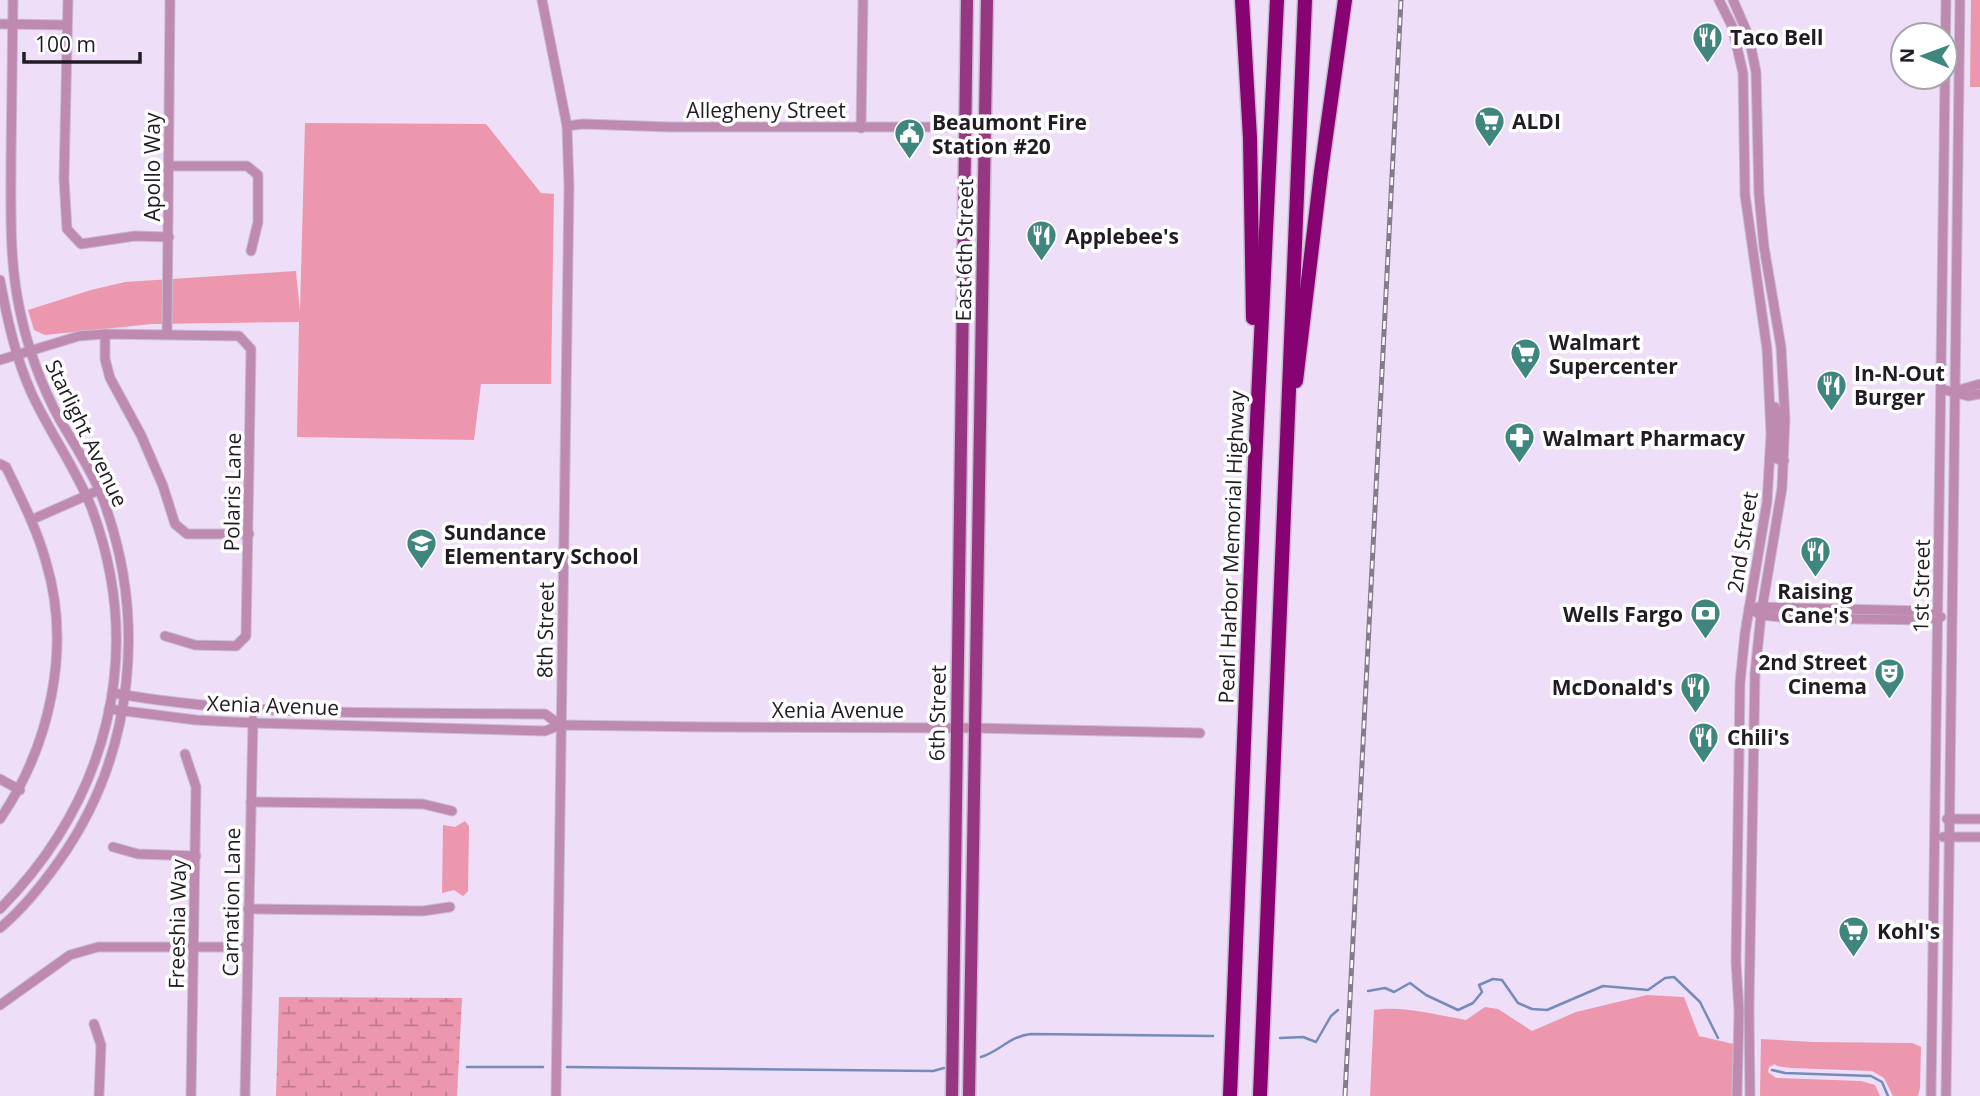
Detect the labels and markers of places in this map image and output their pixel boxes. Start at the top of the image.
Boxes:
restaurant icon: Taco Bell [1690,20,1724,64]
place label: Taco Bell [1730,23,1823,51]
supermarket icon: ALDI [1472,104,1506,148]
place label: ALDI [1512,107,1561,135]
place label: Beaumont Fire Station #20 [932,108,1087,160]
public building icon: Beaumont Fire Station #20 [892,117,926,161]
restaurant icon: Applebee's [1025,219,1059,263]
place label: Applebee's [1065,222,1179,250]
place label: Walmart Supercenter [1549,328,1678,380]
supermarket icon: Walmart Supercenter [1509,337,1543,381]
place label: In-N-Out Burger [1854,359,1945,411]
restaurant icon: In-N-Out Burger [1814,368,1848,412]
pharmacy icon: Walmart Pharmacy [1503,421,1537,465]
place label: Walmart Pharmacy [1543,424,1745,452]
place label: Sundance Elementary School [444,518,639,570]
school or university icon: Sundance Elementary School [404,527,438,571]
restaurant icon: Raising Cane's [1798,534,1832,578]
place label: Raising Cane's [1777,577,1853,629]
bank icon: Wells Fargo [1689,597,1723,641]
place label: Wells Fargo [1563,600,1683,628]
place label: 2nd Street Cinema [1758,648,1867,700]
theatre icon: 2nd Street Cinema [1873,657,1907,701]
restaurant icon: McDonald's [1679,670,1713,714]
place label: McDonald's [1552,673,1673,701]
restaurant icon: Chili's [1687,720,1721,764]
place label: Chili's [1727,723,1789,751]
supermarket icon: Kohl's [1837,914,1871,958]
place label: Kohl's [1877,917,1940,945]

